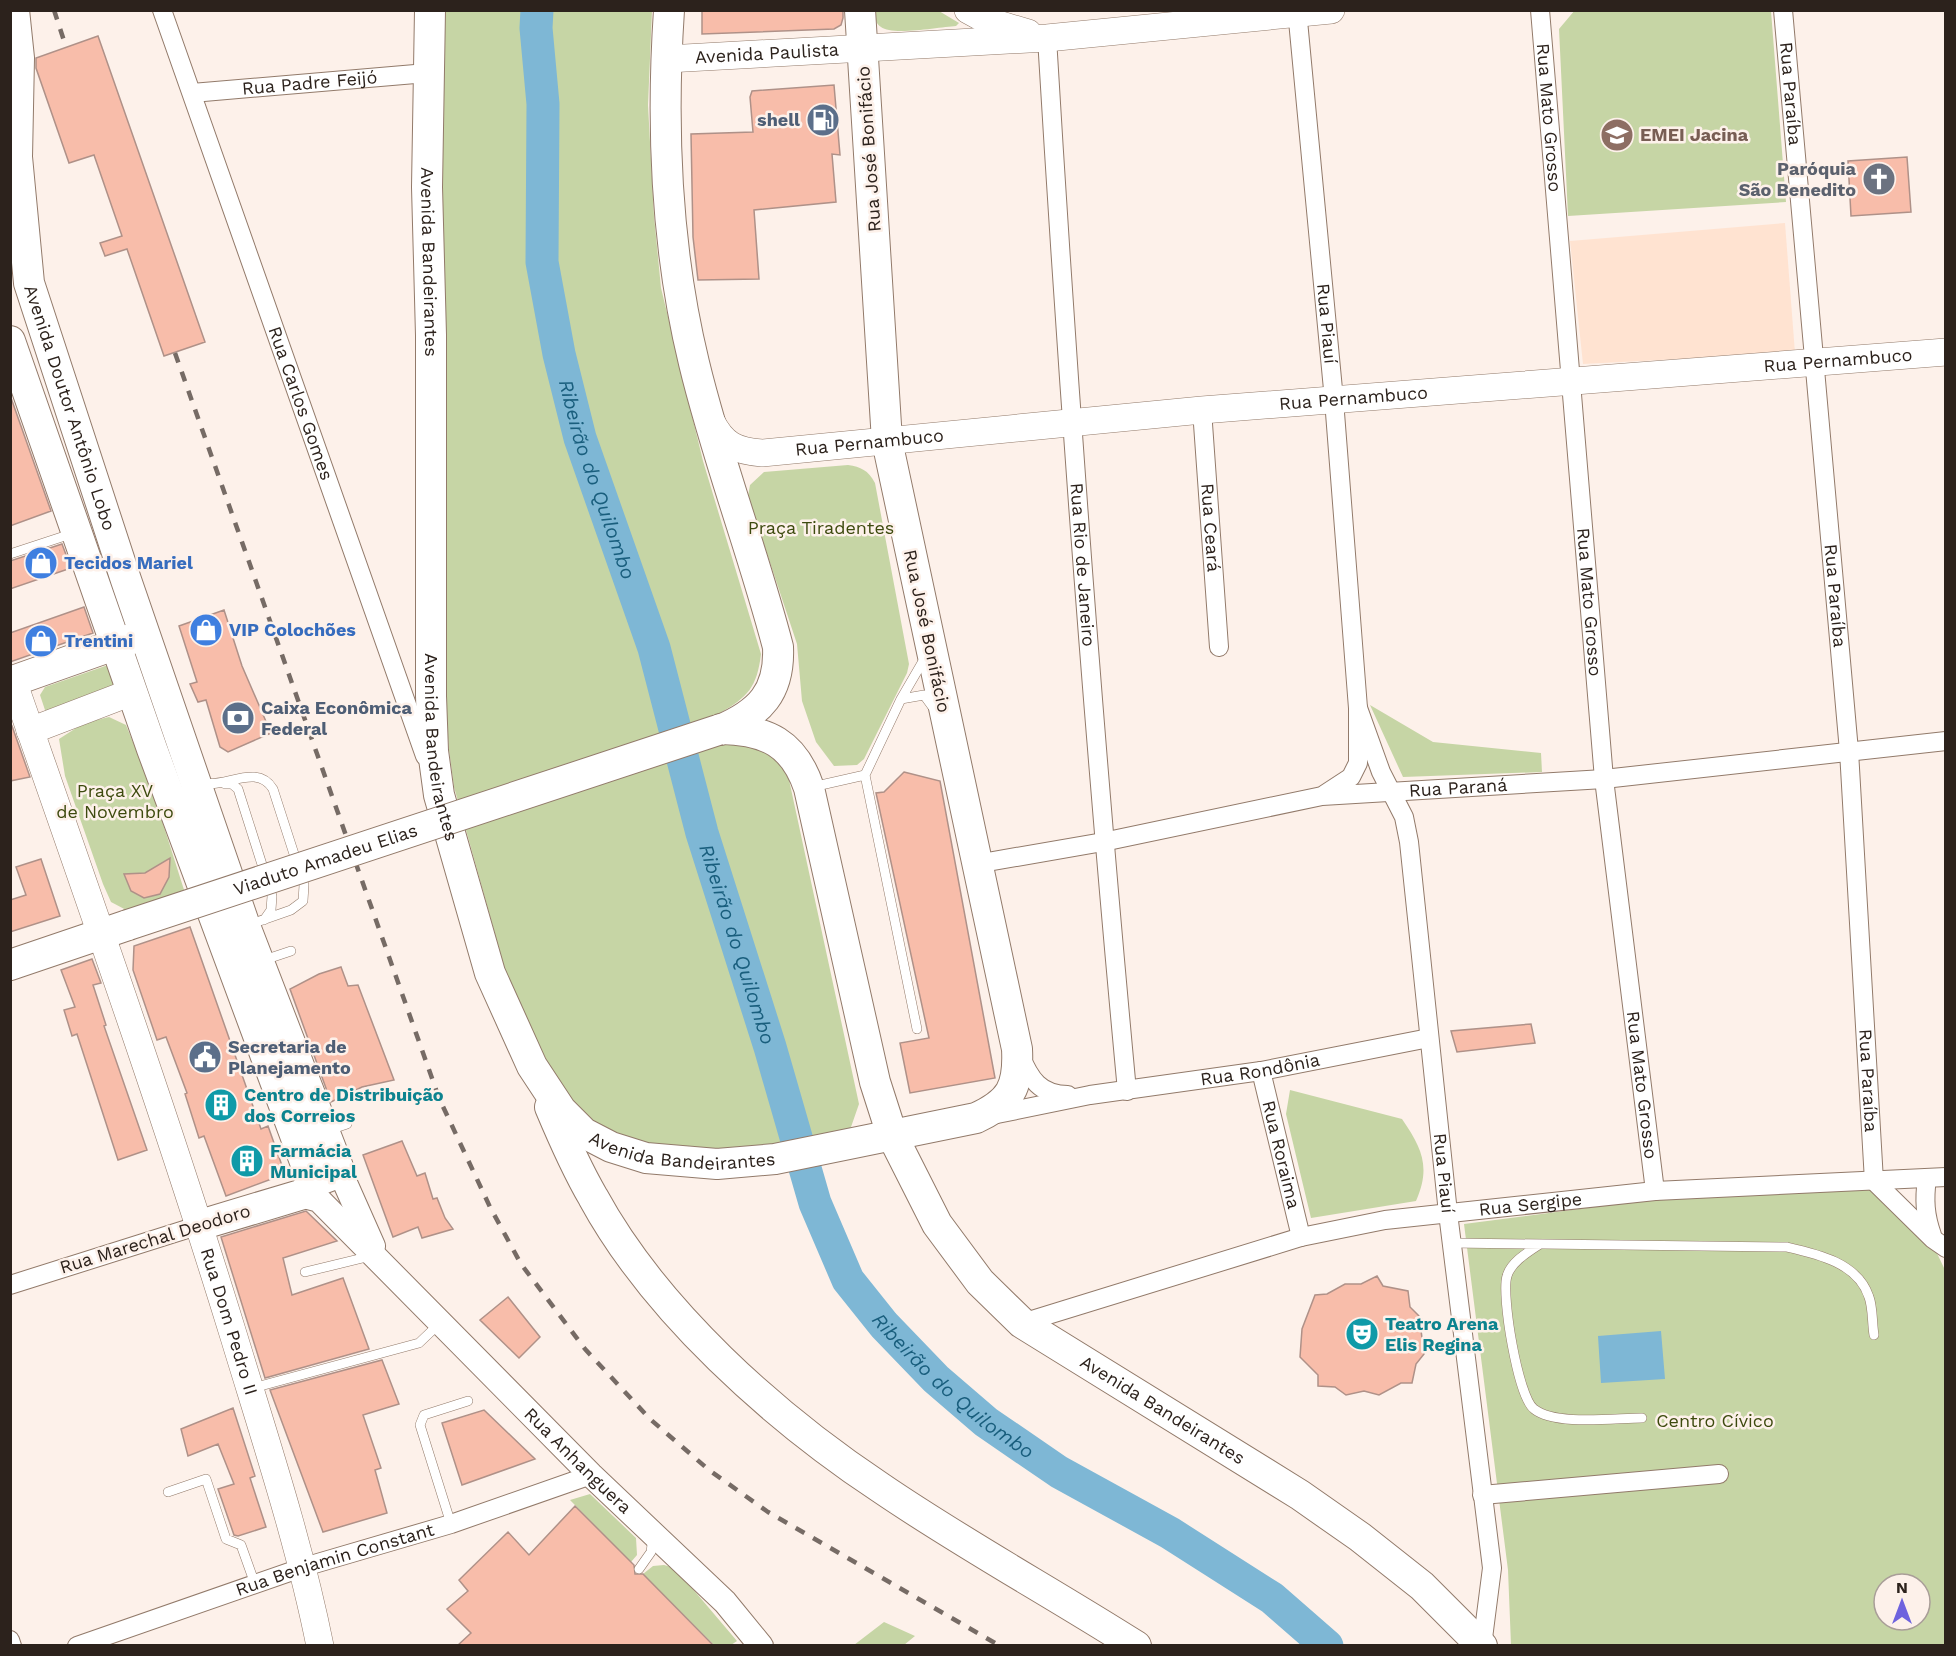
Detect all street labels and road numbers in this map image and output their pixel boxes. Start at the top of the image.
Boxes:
street label: Avenida Paulista [694,39,839,67]
street label: Rua Paraíba [1776,41,1806,146]
street label: Rua Mato Grosso [1533,42,1566,193]
street label: Rua José Bonifácio [852,65,885,233]
street label: Rua Padre Feijó [241,66,378,99]
street label: Avenida Bandeirantes [417,167,442,357]
street label: Avenida Doutor Antônio Lobo [20,282,120,533]
street label: Rua Piauí [1313,282,1342,365]
street label: Rua Carlos Gomes [264,323,338,483]
street label: Rua Pernambuco [1763,344,1913,376]
street label: Rua Pernambuco [1278,381,1429,414]
street label: Rua Pernambuco [794,424,945,460]
street label: Rua Rio de Janeiro [1066,482,1100,647]
street label: Rua Ceará [1197,482,1225,573]
street label: Rua Mato Grosso [1573,527,1606,677]
street label: Rua Paraíba [1821,543,1851,648]
street label: Rua José Bonifácio [900,547,955,714]
street label: Avenida Bandeirantes [421,653,463,843]
street label: Rua Paraná [1408,774,1508,801]
street label: Viaduto Amadeu Elias [231,819,420,899]
street label: Rua Mato Grosso [1623,1010,1662,1160]
street label: Rua Paraíba [1855,1028,1882,1133]
street label: Rua Rondônia [1199,1049,1321,1089]
street label: Rua Roraima [1258,1098,1305,1211]
street label: Avenida Bandeirantes [586,1127,776,1174]
street label: Rua Piauí [1430,1132,1459,1215]
street label: Rua Sergipe [1478,1188,1583,1220]
street label: Rua Marechal Deodoro [57,1200,253,1278]
street label: Rua Dom Pedro II [197,1245,262,1398]
street label: Avenida Bandeirantes [1077,1351,1249,1468]
street label: Rua Anhanguera [520,1403,636,1518]
street label: Rua Benjamin Constant [233,1518,437,1600]

